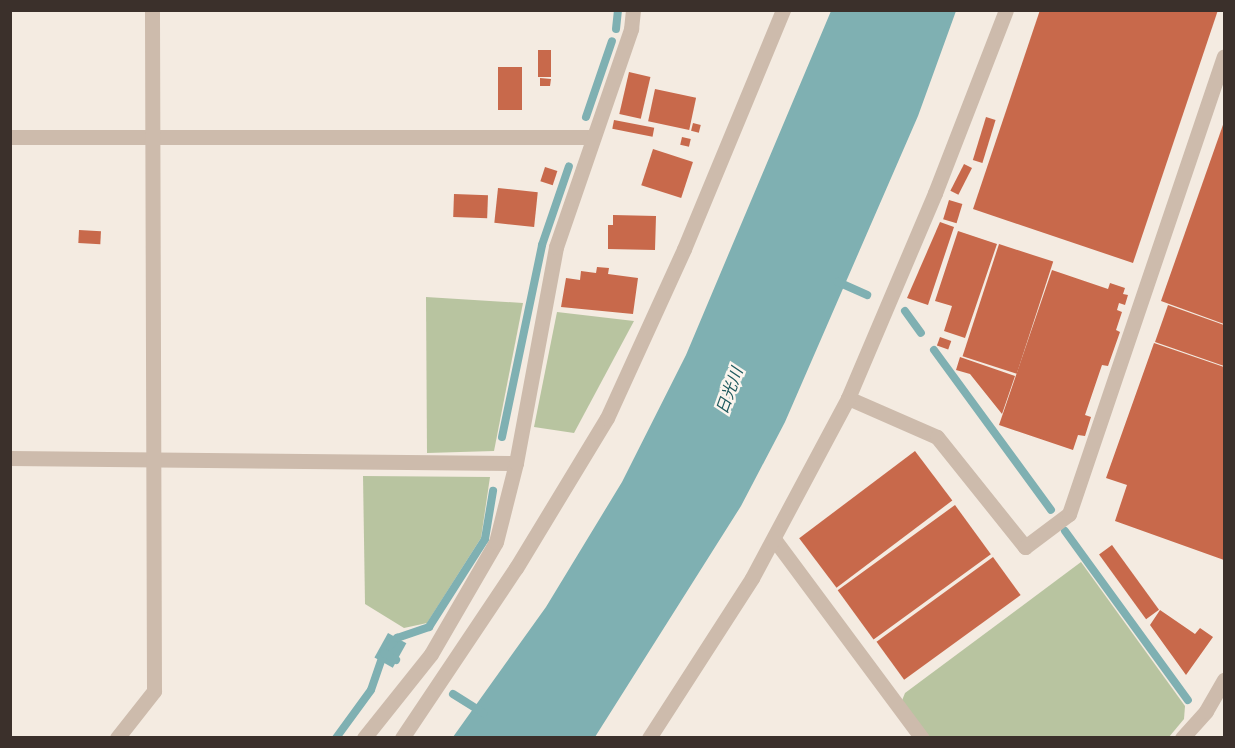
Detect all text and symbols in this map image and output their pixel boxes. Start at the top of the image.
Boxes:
water label: 日光川 [713,365,747,417]

